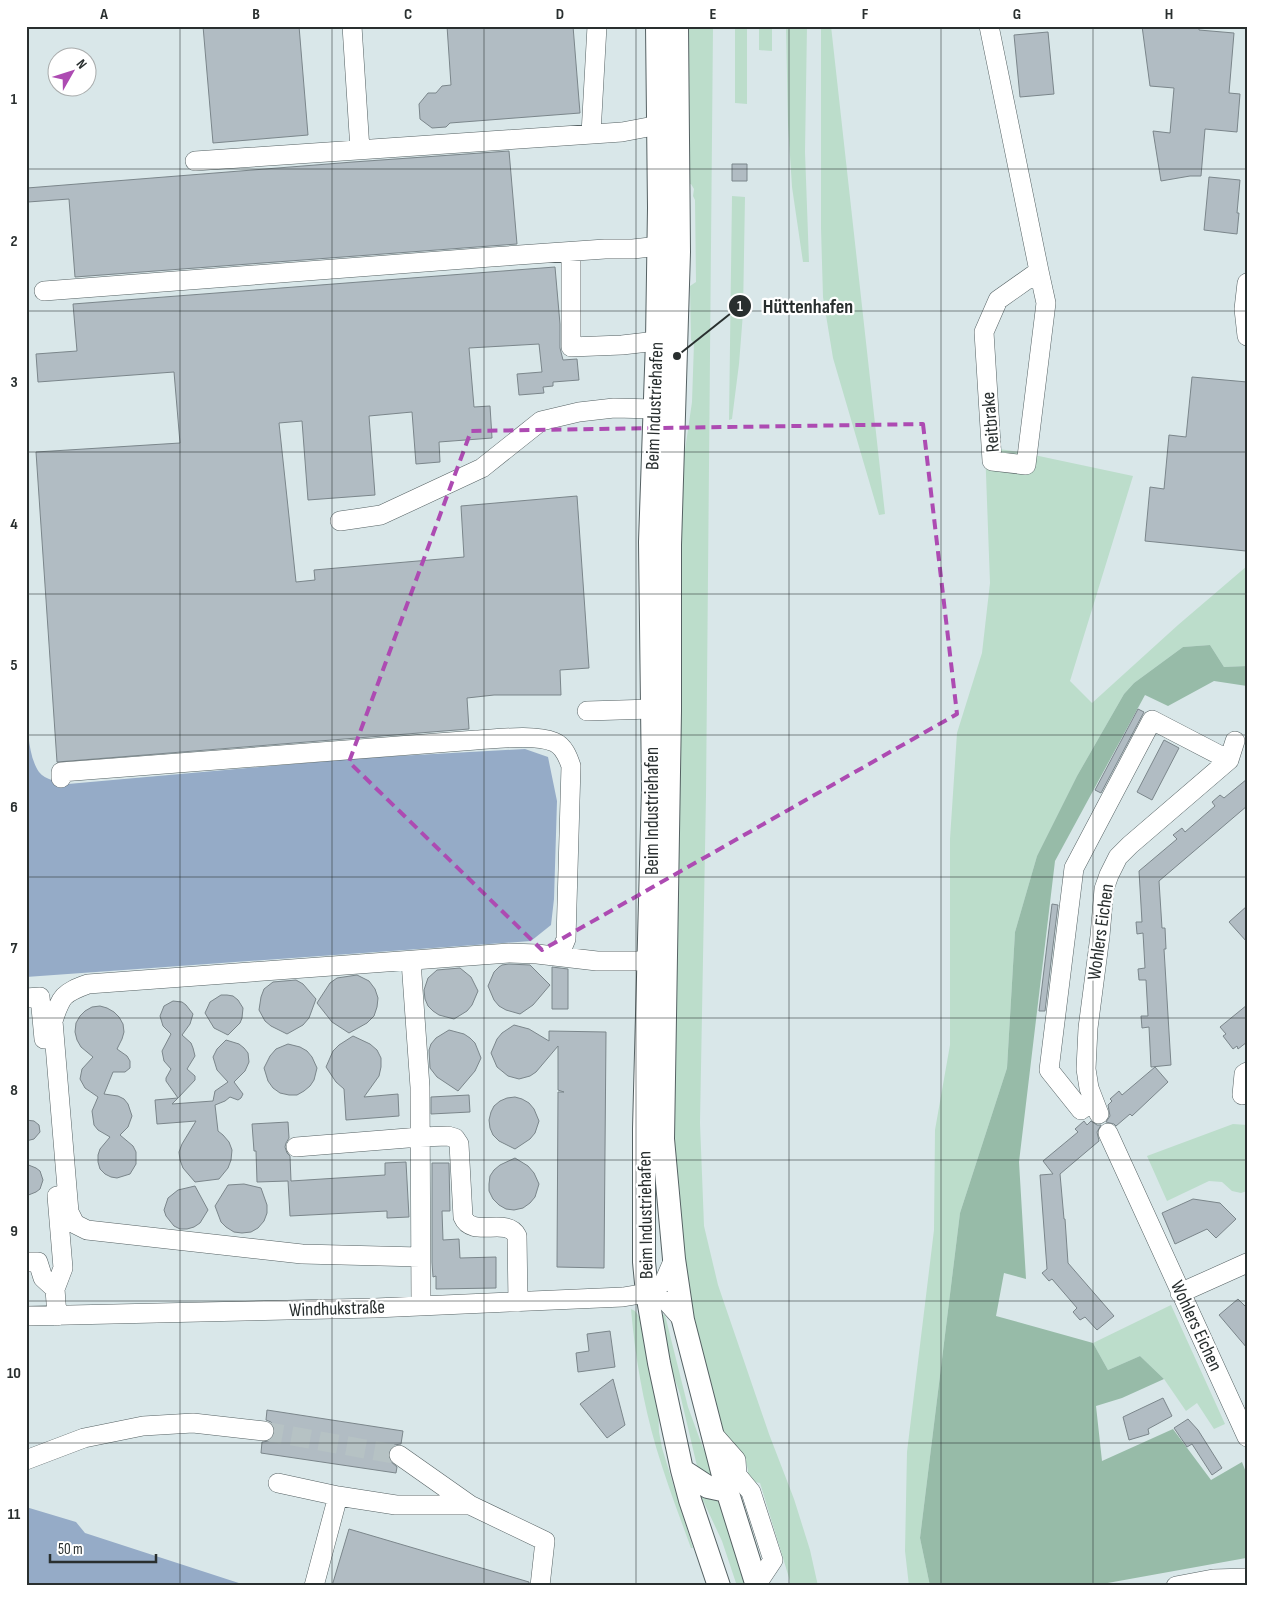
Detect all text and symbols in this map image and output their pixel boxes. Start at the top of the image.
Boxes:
text: A [99,5,108,24]
text: B [252,5,260,24]
text: C [404,5,412,24]
text: D [556,5,564,24]
text: E [710,5,717,24]
text: F [862,5,869,24]
text: G [1013,5,1021,24]
text: H [1165,5,1173,24]
north arrow [48,48,98,98]
text: N [73,56,91,72]
text: 1 [11,90,18,109]
text: 2 [10,232,18,251]
callout: Hüttenhafen [728,288,863,323]
text: Hüttenhafen [763,295,853,319]
text: 1 [737,297,743,316]
street label: Beim Industriehafen [641,342,669,470]
text: 3 [10,373,18,392]
street label: Reitbrake [977,391,1005,453]
text: 4 [10,515,18,534]
text: 5 [10,656,18,675]
street label: Beim Industriehafen [641,747,664,875]
text: 6 [10,798,18,817]
street label: Wohlers Eichen [1083,882,1119,982]
text: 7 [11,939,18,958]
text: 8 [10,1081,18,1100]
street label: Beim Industriehafen [633,1151,659,1279]
text: 9 [10,1222,18,1241]
street label: Wohlers Eichen [1165,1277,1227,1375]
street label: Windhukstraße [289,1296,385,1322]
text: 10 [7,1364,21,1383]
text: 11 [8,1505,21,1524]
scale bar [50,1532,156,1564]
text: 50 m [58,1540,83,1559]

